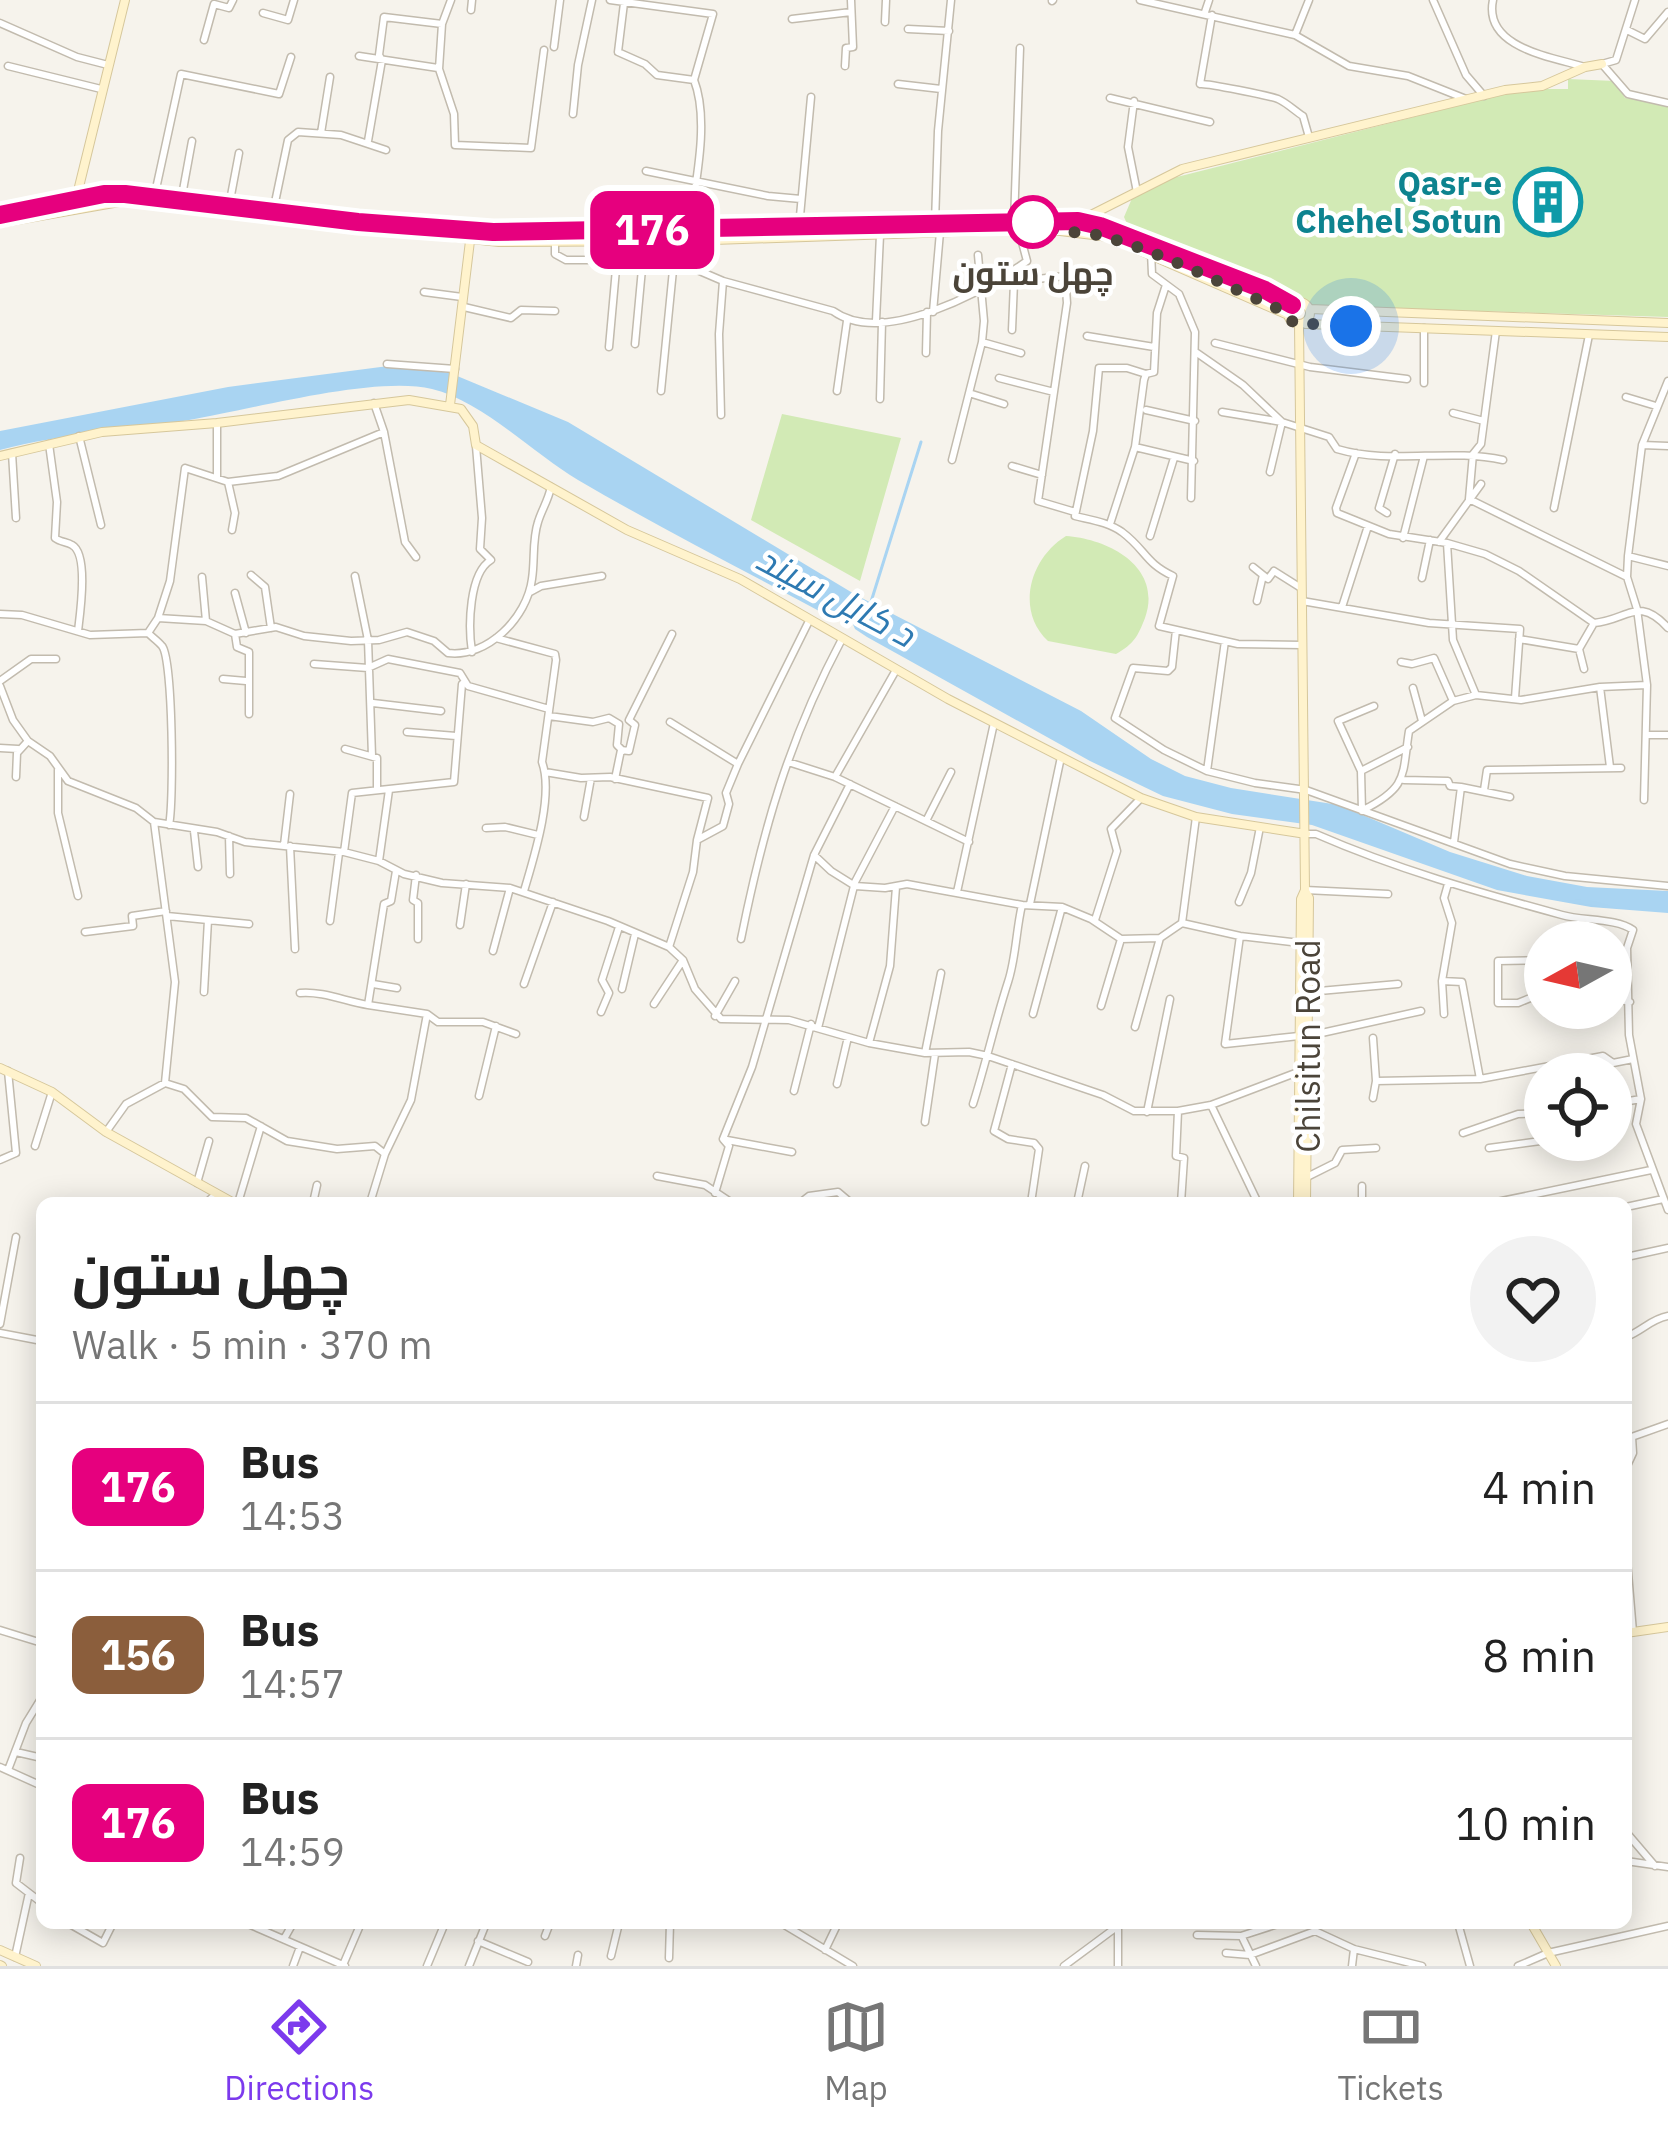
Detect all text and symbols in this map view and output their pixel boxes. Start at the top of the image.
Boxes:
place label: Qasr-e Chehel Sotun [1295,161,1502,242]
building icon: Qasr-e Chehel Sotun [1513,167,1583,237]
line badge: 176 [583,191,721,269]
marker: چهل ستون [1008,197,1058,247]
text: 176 [614,202,690,257]
place label: چهل ستون [952,251,1114,297]
your location [1321,296,1381,356]
water label: د کابل سيند [749,534,925,658]
north arrow [1524,921,1632,1029]
map controls [1524,921,1632,1161]
street label: Chilsitun Road [1286,939,1329,1153]
button: locate [1524,1053,1632,1161]
button: heart [1470,1236,1596,1362]
text: چهل ستون [72,1237,350,1311]
text: Walk · 5 min · 370 m [72,1319,433,1370]
text: Bus [240,1432,320,1490]
text: 4 min [1482,1458,1596,1516]
text: 176 [100,1459,176,1514]
text: 14:53 [240,1490,345,1541]
text: Bus [240,1600,320,1658]
text: 8 min [1482,1626,1596,1684]
text: 156 [100,1627,176,1682]
text: 14:57 [240,1658,345,1709]
text: Bus [240,1768,320,1826]
text: 10 min [1455,1794,1596,1852]
text: 176 [100,1795,176,1850]
text: 14:59 [240,1826,345,1877]
tab: Directions [224,1994,374,2109]
tab: Map [823,1994,889,2109]
tab: Tickets [1337,1994,1444,2109]

